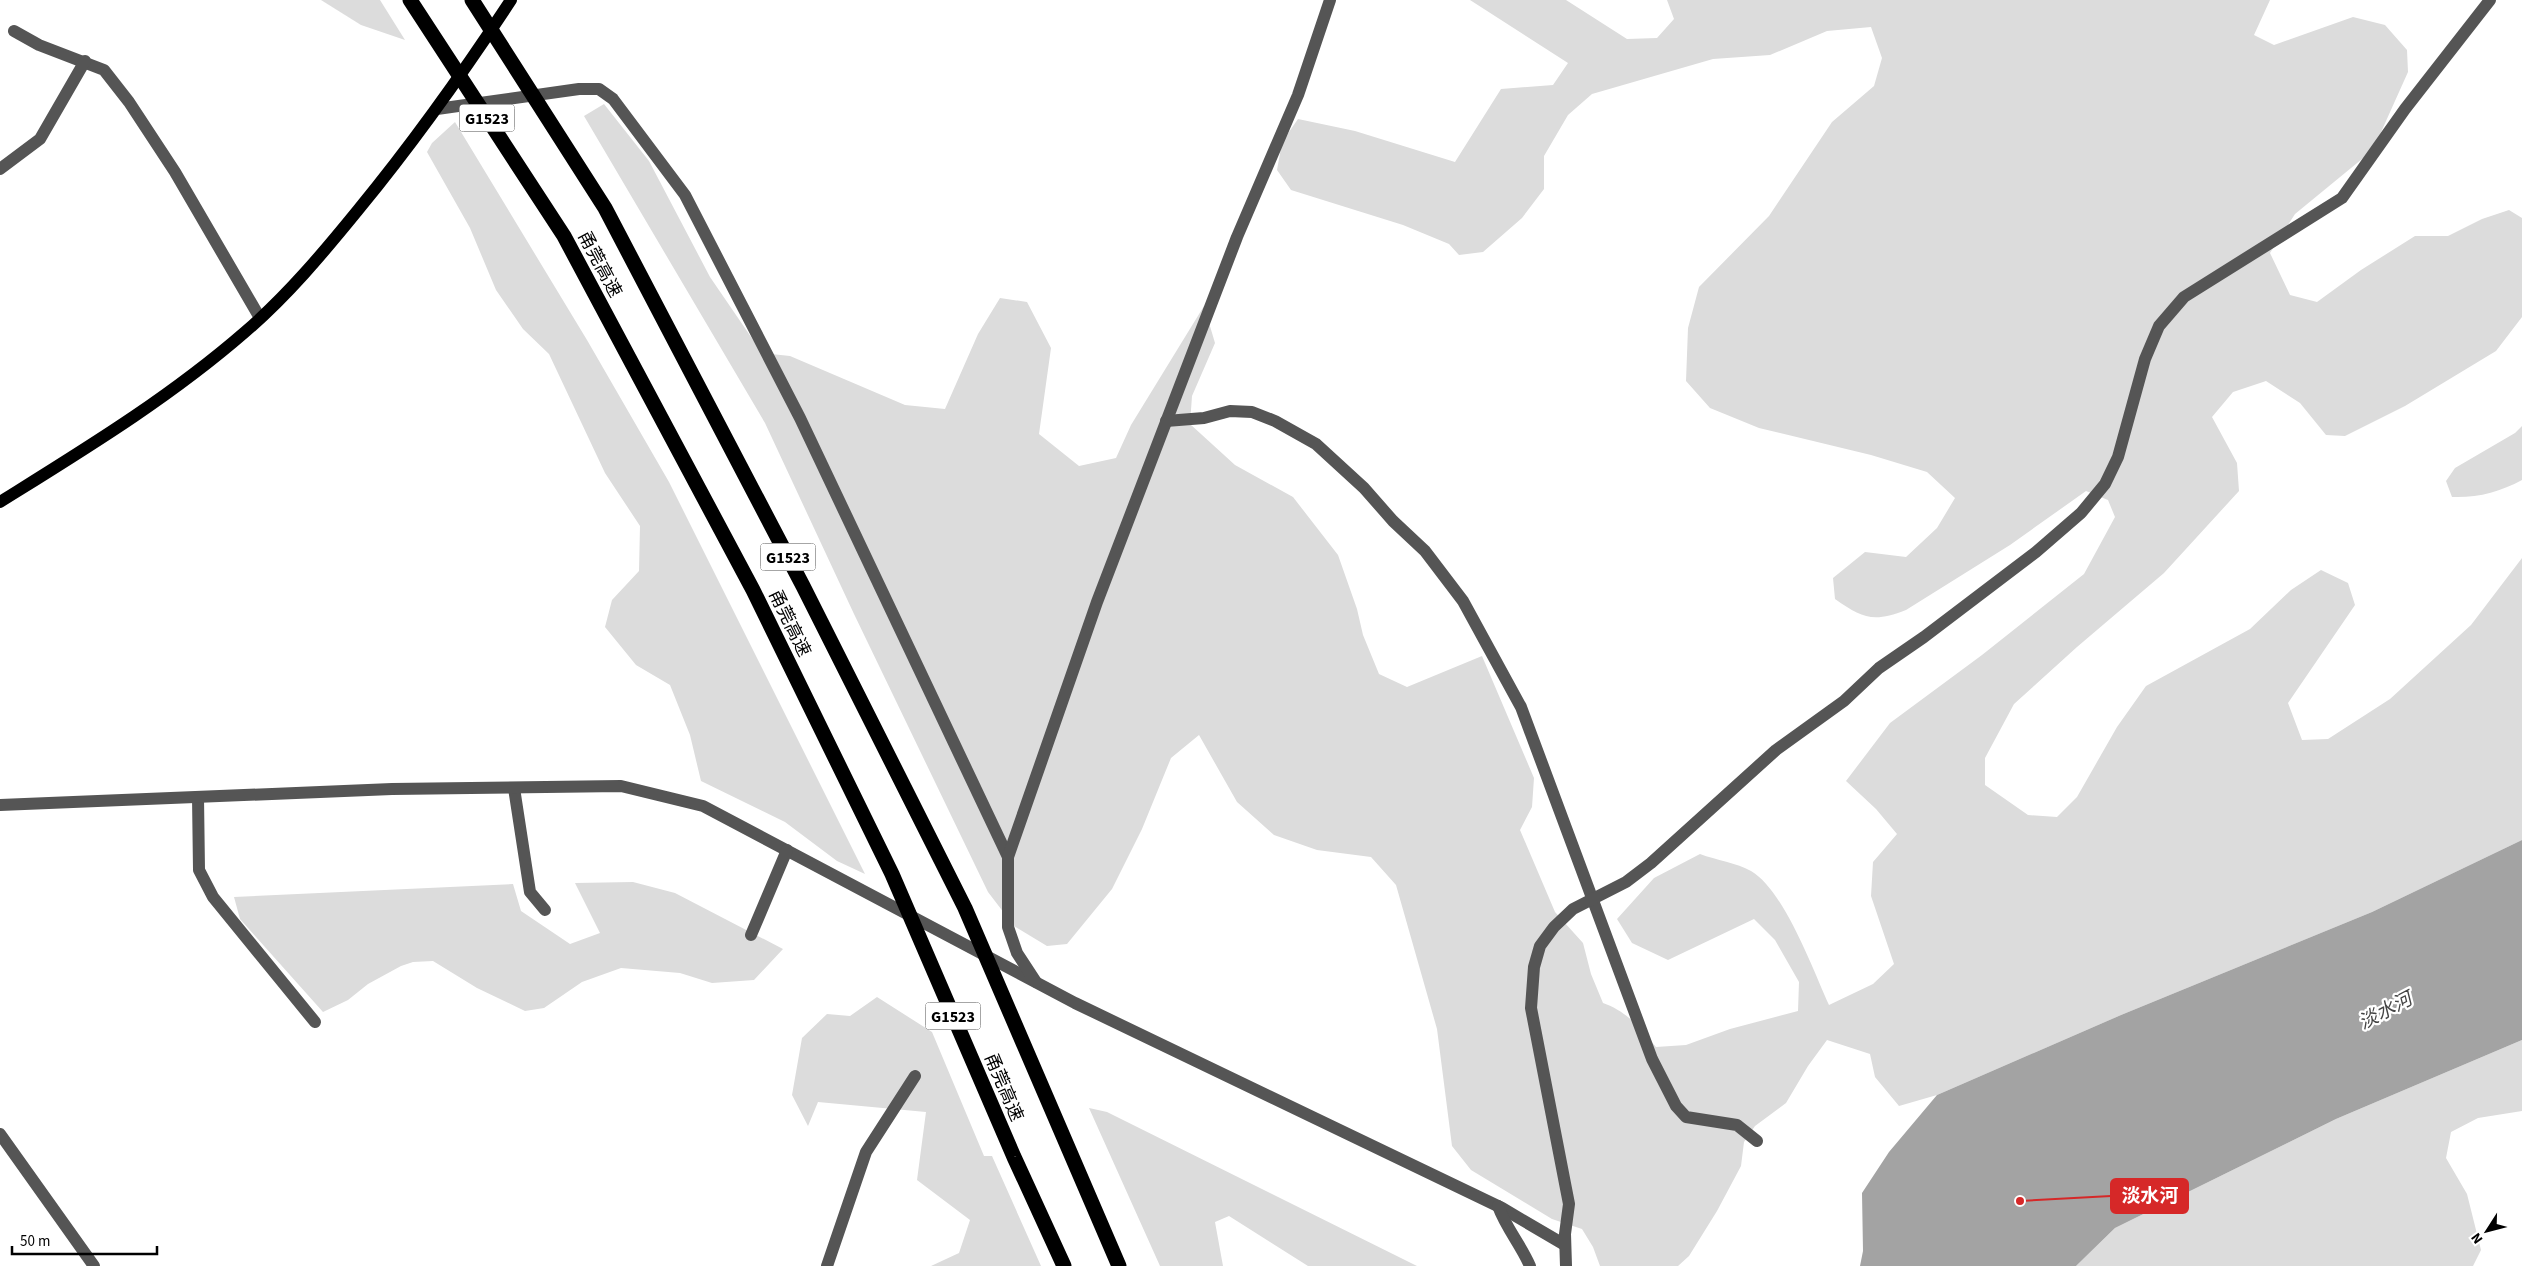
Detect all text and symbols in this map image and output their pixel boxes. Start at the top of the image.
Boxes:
road number: G1523 [460,105,514,132]
street label: 甬莞高速 [572,227,627,302]
road number: G1523 [760,544,816,570]
street label: 甬莞高速 [763,585,817,661]
water label: 淡水河 [2354,984,2421,1037]
road number: G1523 [926,1002,980,1030]
street label: 甬莞高速 [978,1049,1029,1125]
callout: 淡水河 [2111,1179,2188,1213]
text: 淡水河 [2121,1183,2179,1210]
north arrow [2462,1206,2512,1256]
scale bar [12,1224,158,1256]
text: N [2466,1228,2488,1248]
text: 50 m [20,1231,50,1252]

